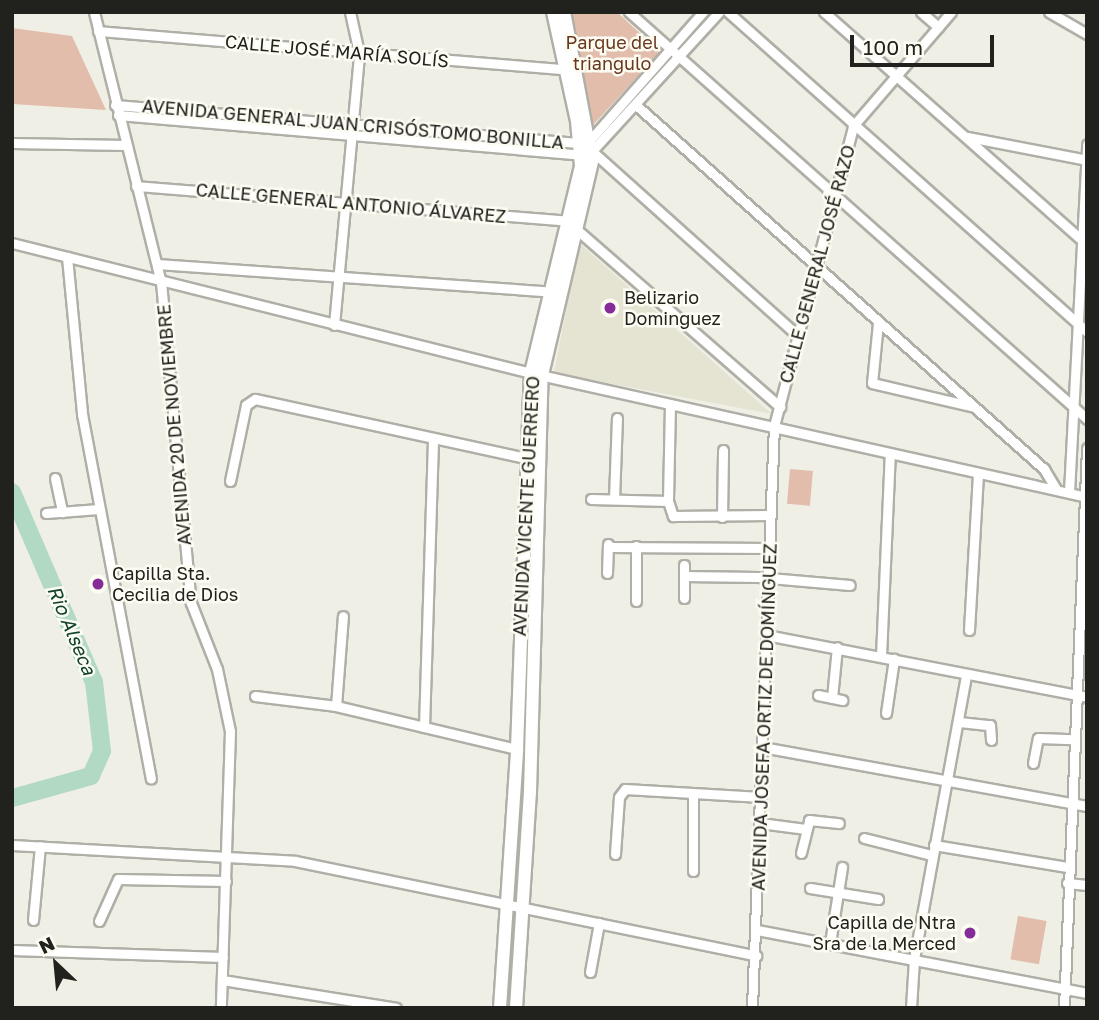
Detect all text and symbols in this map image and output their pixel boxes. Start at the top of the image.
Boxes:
scale bar [854,21,998,65]
street label: CALLE JOSÉ MARÍA SOLÍS [224,30,450,72]
park label: Parque del triangulo [566,32,658,74]
text: 100 m [863,34,923,60]
street label: AVENIDA GENERAL JUAN CRISÓSTOMO BONILLA [141,95,565,153]
street label: CALLE GENERAL JOSÉ RAZO [775,142,859,386]
street label: CALLE GENERAL ANTONIO ÁLVAREZ [195,179,507,227]
place label: Belizario Dominguez [624,287,721,330]
marker: Belizario Dominguez [602,300,618,316]
street label: AVENIDA 20 DE NOVIEMBRE [153,304,195,546]
street label: AVENIDA VICENTE GUERRERO [508,375,544,637]
street label: AVENIDA JOSEFA ORTIZ DE DOMÍNGUEZ [747,543,781,891]
place label: Capilla Sta. Cecilia de Dios [112,563,238,606]
marker: Capilla Sta. Cecilia de Dios [90,576,106,592]
water label: Rio Alseca [43,582,101,678]
place label: Capilla de Ntra Sra de la Merced [812,912,956,954]
marker: Capilla de Ntra Sra de la Merced [962,925,978,941]
north arrow [21,929,91,999]
text: N [35,931,58,958]

